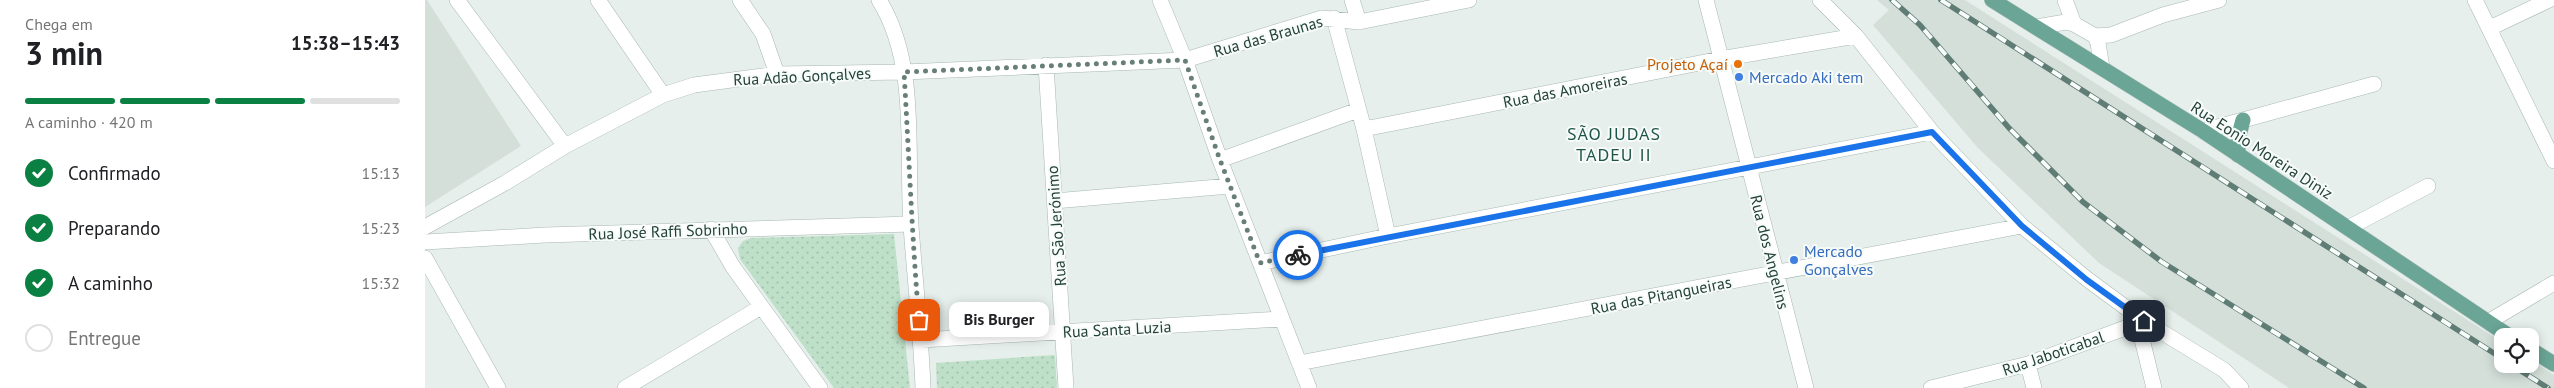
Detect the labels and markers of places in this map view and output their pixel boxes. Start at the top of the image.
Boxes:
place label: Projeto Açaí [1647,54,1728,74]
marker: Projeto Açaí [1732,58,1744,70]
place label: Mercado Aki tem [1749,67,1863,87]
marker: Mercado Aki tem [1733,71,1745,83]
place label: Mercado Gonçalves [1804,241,1874,279]
marker: Mercado Gonçalves [1788,254,1800,266]
pin [898,299,940,341]
pin [2123,300,2165,342]
callout: Bis Burger [949,302,1049,338]

